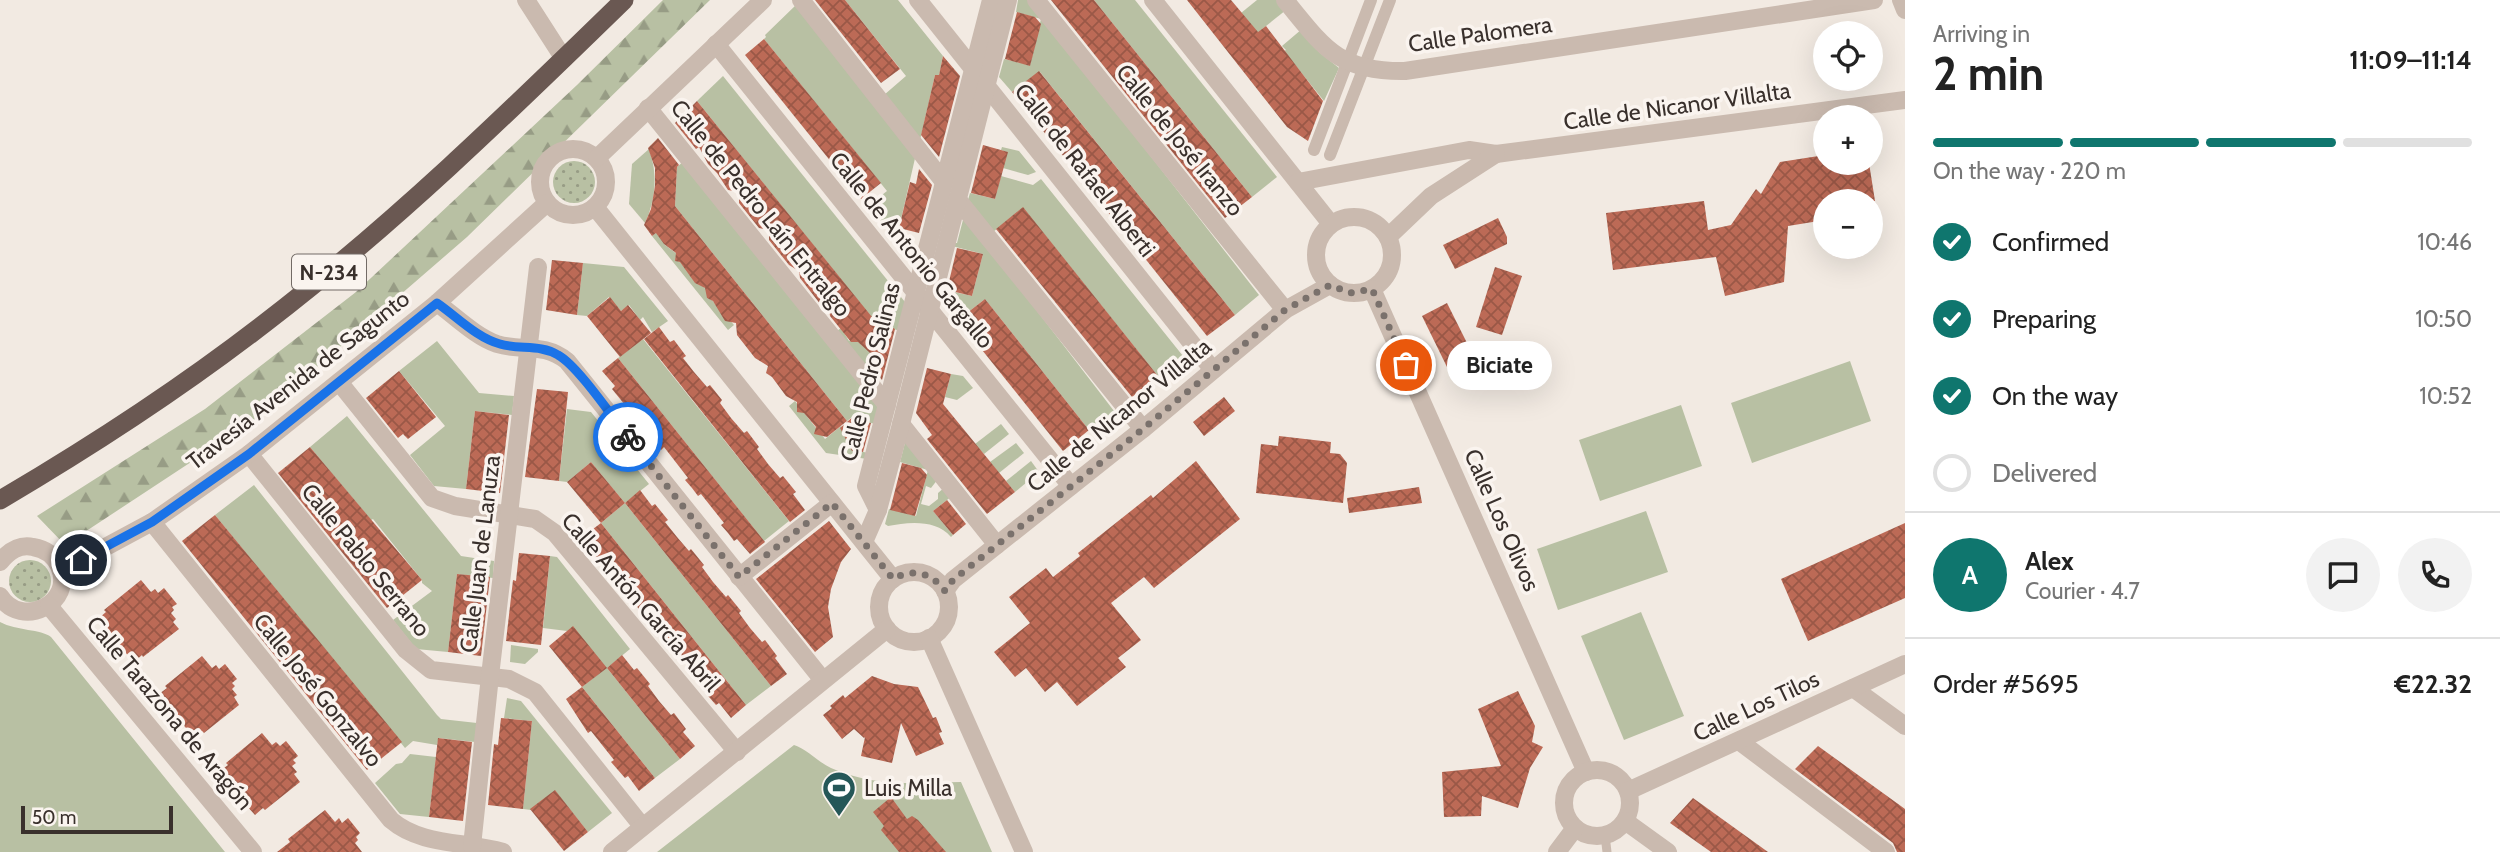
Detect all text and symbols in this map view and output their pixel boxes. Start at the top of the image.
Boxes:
street label: Calle Palomera [1406,10,1554,58]
text: Arriving in [1933,20,2030,48]
map controls [1813,21,1883,259]
button: locate [1813,21,1883,91]
text: 11:09–11:14 [2349,44,2472,76]
text: 2 min [1933,46,2044,102]
street label: Calle de José Iranzo [1110,58,1250,222]
street label: Calle de Nicanor Villalta [1562,76,1792,136]
street label: Calle de Rafael Alberti [1009,78,1161,262]
street label: Calle de Pedro Laín Entralgo [665,94,857,322]
button: + [1813,105,1883,175]
street label: Calle de Antonio Gargallo [824,146,1000,354]
text: On the way · 220 m [1933,157,2126,185]
button: − [1813,189,1883,259]
icon: check [1933,223,1971,261]
text: Confirmed [1992,226,2109,258]
text: 10:46 [2417,228,2472,256]
road number: N-234 [292,254,366,290]
street label: Calle Pedro Salinas [834,280,906,464]
street label: Travesía Avenida de Sagunto [181,284,415,476]
icon: check [1933,300,1971,338]
text: Preparing [1992,303,2096,335]
text: 10:50 [2415,305,2472,333]
street label: Calle de Nicanor Villalta [1021,332,1217,498]
pin [1376,335,1436,395]
callout: Biciate [1448,340,1553,390]
icon: bag [1387,346,1425,384]
text: Biciate [1466,351,1533,379]
icon: check [1933,377,1971,415]
text: On the way [1992,380,2118,412]
text: 10:52 [2419,382,2472,410]
courier [593,402,663,472]
icon: bike [609,418,647,456]
street label: Calle Los Olivos [1458,445,1546,595]
street label: Calle Juan de Lanuza [454,454,506,654]
text: Delivered [1992,457,2097,489]
street label: Calle Pablo Serrano [296,478,436,642]
street label: Calle Antón García Abril [556,507,727,697]
pin [51,530,111,590]
button: chat [2306,538,2380,612]
button: phone [2398,538,2472,612]
icon: home [62,541,100,579]
text: Alex [2025,545,2074,577]
text: A [1962,559,1978,591]
text: Courier · 4.7 [2025,577,2140,605]
street label: Calle José Gonzalvo [248,608,388,772]
street label: Calle Tarazona de Aragón [81,610,259,816]
street label: Calle Los Tilos [1688,665,1824,747]
text: Order #5695 [1933,668,2079,700]
text: €22.32 [2394,668,2472,700]
sports icon: Luis Milla [820,769,858,818]
place label: Luis Milla [864,774,952,802]
scale bar [21,803,173,835]
text: 50 m [32,806,76,829]

